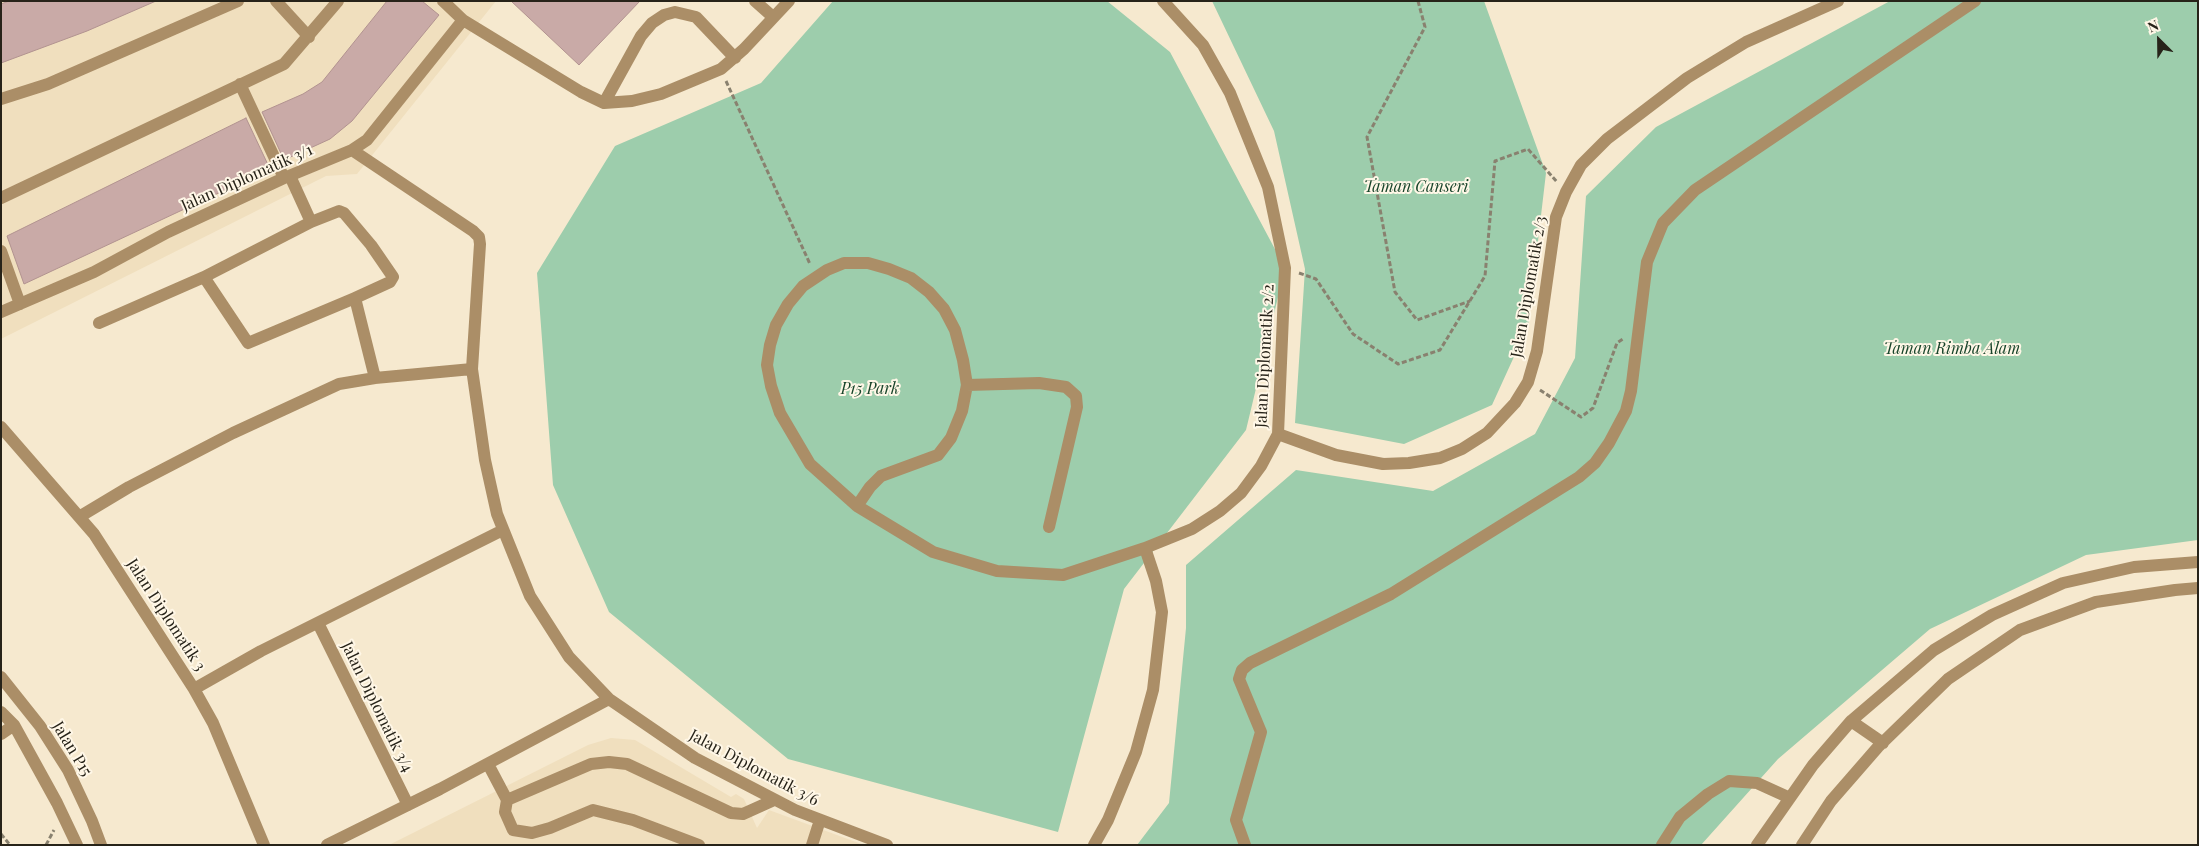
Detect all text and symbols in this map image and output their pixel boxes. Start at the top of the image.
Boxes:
north arrow [2134,15,2184,65]
text: N [2145,15,2161,36]
street label: Jalan Diplomatik 3/1 [178,140,316,216]
park label: Taman Canseri [1364,177,1468,197]
street label: Jalan Diplomatik 2/3 [1507,215,1551,359]
street label: Jalan Diplomatik 2/2 [1252,284,1278,428]
park label: Taman Rimba Alam [1884,339,2020,359]
park label: P15 Park [841,379,899,399]
street label: Jalan Diplomatik 3 [122,555,210,675]
street label: Jalan Diplomatik 3/4 [337,639,417,775]
street label: Jalan P15 [48,718,96,780]
street label: Jalan Diplomatik 3/6 [686,726,822,810]

